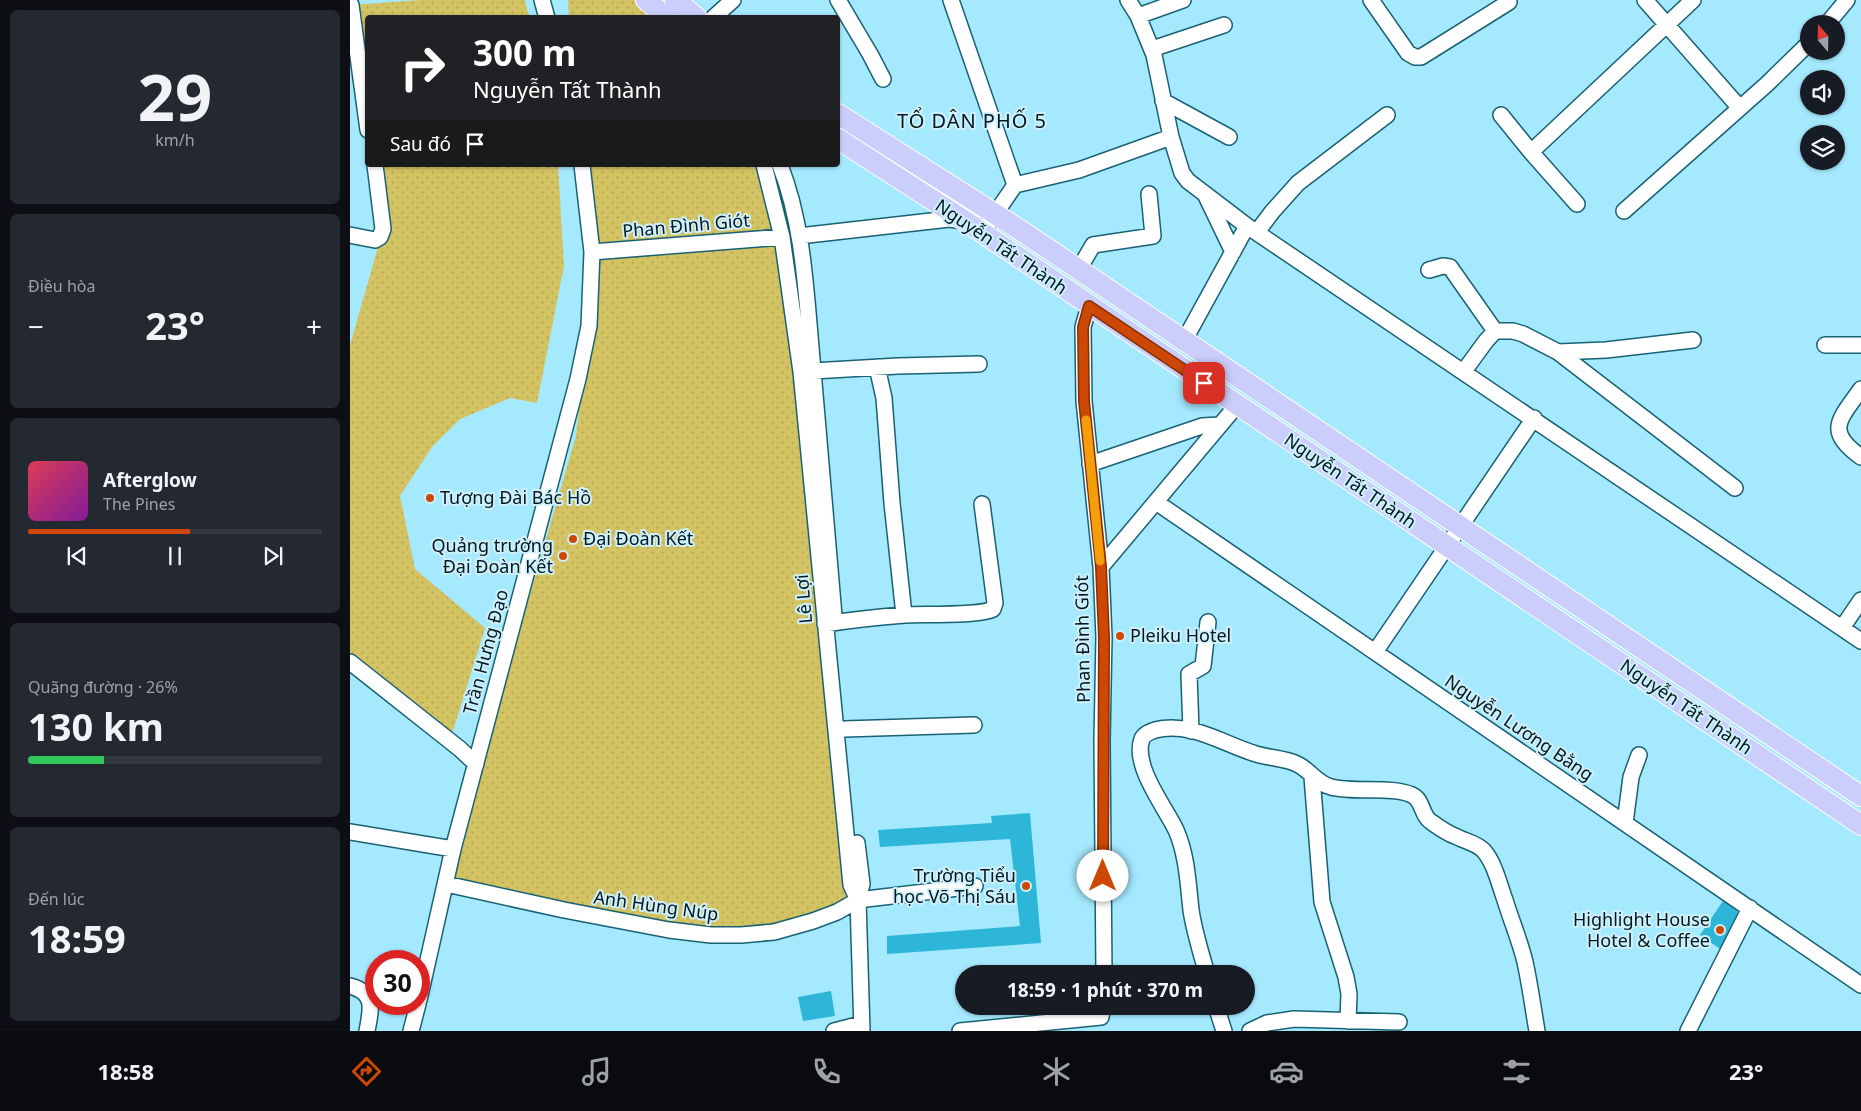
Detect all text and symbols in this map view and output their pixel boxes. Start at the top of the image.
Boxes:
north arrow [1800,15,1845,60]
map controls [1800,15,1845,170]
text: 300 m [473,29,576,76]
icon: right [390,35,455,100]
text: 29 [138,52,212,140]
button: sound [1800,70,1845,115]
text: Nguyễn Tất Thành [473,74,662,104]
district label: TỔ DÂN PHỐ 5 [897,107,1047,134]
button: layers [1800,125,1845,170]
text: km/h [155,129,195,151]
icon: arrive [461,130,489,158]
text: Sau đó [390,131,451,157]
street label: Nguyễn Tất Thành [931,193,1072,299]
street label: Phan Đình Giót [621,207,751,243]
text: Điều hòa [28,275,95,297]
text: 23° [145,299,205,351]
text: − [28,307,44,345]
text: + [306,307,322,345]
pin [1183,362,1225,404]
icon: arrive [1190,369,1218,397]
street label: Nguyễn Tất Thành [1280,427,1421,533]
text: Afterglow [103,467,197,493]
place label: Tượng Đài Bác Hồ [440,485,591,509]
marker: Tượng Đài Bác Hồ [424,492,436,504]
text: The Pines [103,493,175,515]
place label: Đại Đoàn Kết [583,526,694,550]
place label: Quảng trường Đại Đoàn Kết [432,533,553,578]
marker: Đại Đoàn Kết [567,533,579,545]
icon: previous [63,542,91,570]
icon: pause [161,542,189,570]
icon: next [259,542,287,570]
marker: Quảng trường Đại Đoàn Kết [557,550,569,562]
street label: Lê Lợi [789,573,817,625]
street label: Phan Đình Giót [1069,574,1095,703]
street label: Trần Hưng Đạo [457,587,513,717]
place label: Pleiku Hotel [1130,623,1231,647]
marker: Pleiku Hotel [1114,630,1126,642]
street label: Nguyễn Tất Thành [1616,653,1757,759]
street label: Nguyễn Lương Bằng [1441,668,1599,786]
text: Quãng đường · 26% [28,676,178,698]
text: 130 km [28,700,164,752]
position arrow [1076,849,1128,901]
place label: Trường Tiểu học Võ Thị Sáu [893,863,1016,908]
marker: Trường Tiểu học Võ Thị Sáu [1020,880,1032,892]
street label: Anh Hùng Núp [592,884,720,926]
text: Đến lúc [28,888,84,910]
place label: Highlight House Hotel & Coffee [1573,907,1710,952]
text: 18:59 [28,912,126,964]
marker: Highlight House Hotel & Coffee [1714,924,1726,936]
speed limit sign: 30 [365,950,430,1015]
text: 18:59 · 1 phút · 370 m [1007,977,1203,1003]
icon: directions [349,1054,384,1089]
icon: music [579,1054,614,1089]
icon: phone [809,1054,844,1089]
icon: climate [1039,1054,1074,1089]
icon: car [1269,1054,1304,1089]
icon: filters [1499,1054,1534,1089]
text: 18:58 [97,1056,154,1086]
text: 23° [1729,1056,1763,1086]

